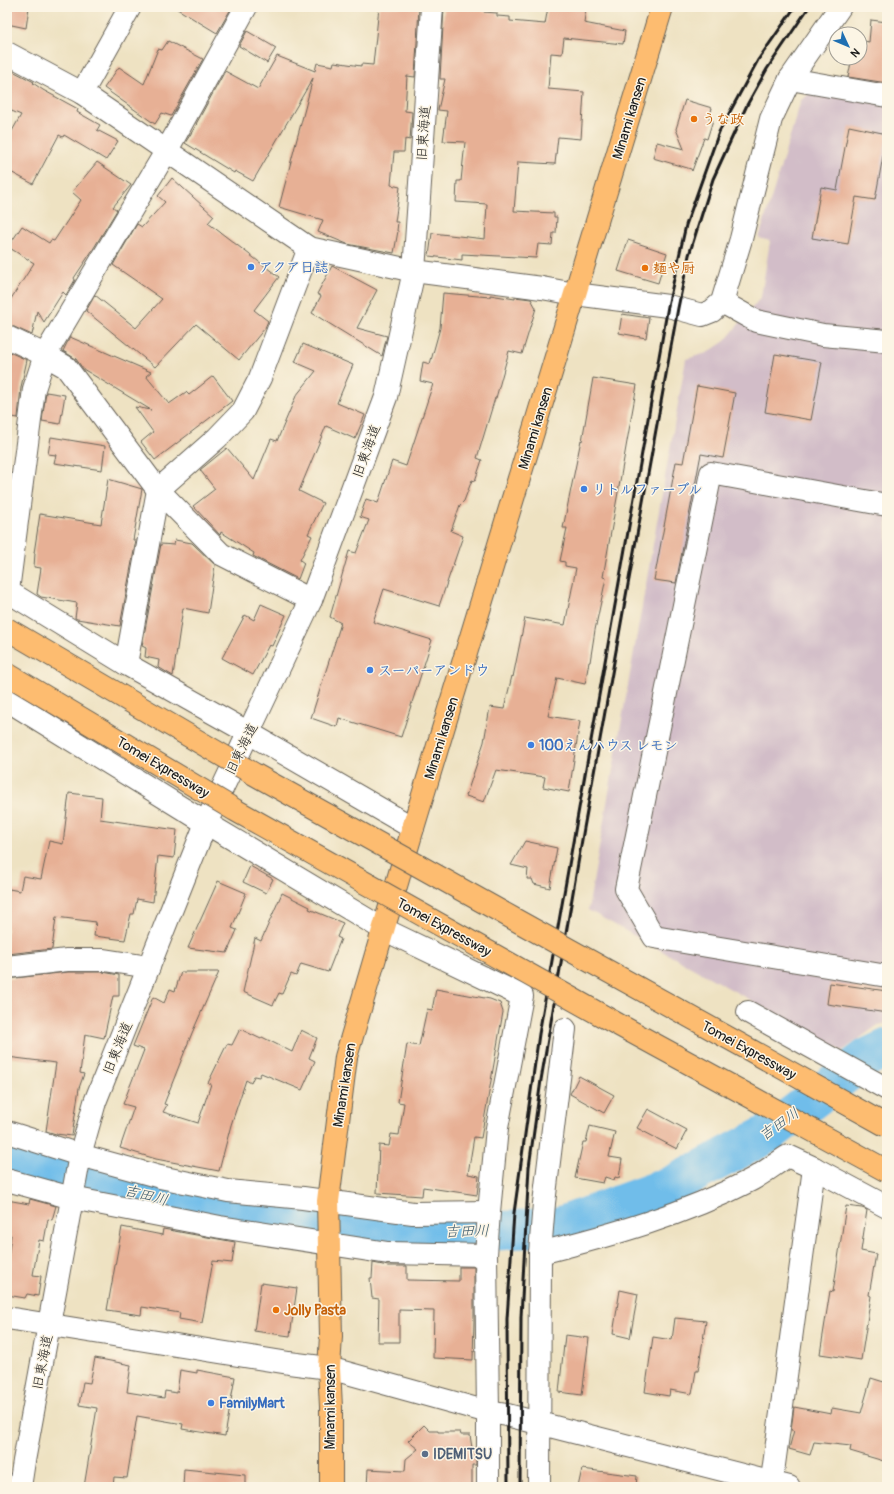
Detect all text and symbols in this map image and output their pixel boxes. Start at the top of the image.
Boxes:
north arrow [828,26,868,66]
text: N [847,45,862,60]
street label: Minami kansen [609,75,650,161]
street label: 旧東海道 [413,105,434,162]
place label: うな政 [702,111,744,128]
marker: うな政 [689,114,699,124]
place label: アクア日誌 [259,259,328,276]
place label: 麺や厨 [653,260,695,277]
marker: アクア日誌 [246,262,256,272]
marker: 麺や厨 [640,263,650,273]
street label: Minami kansen [515,385,556,471]
street label: 旧東海道 [349,422,384,480]
place label: リトルファーブル [592,481,703,498]
marker: リトルファーブル [579,484,589,494]
place label: スーパーアンドウ [378,662,489,679]
marker: スーパーアンドウ [365,665,375,675]
street label: Minami kansen [421,695,462,781]
street label: 旧東海道 [222,720,261,778]
street label: Tomei Expressway [113,733,212,802]
place label: 100えんハウス レモン [539,737,678,754]
marker: 100えんハウス レモン [526,740,536,750]
street label: Tomei Expressway [394,894,494,960]
street label: Tomei Expressway [699,1017,799,1083]
street label: 旧東海道 [99,1019,136,1077]
street label: Minami kansen [329,1042,360,1128]
water label: 吉田川 [755,1104,803,1145]
water label: 吉田川 [122,1181,170,1210]
water label: 吉田川 [444,1222,490,1241]
place label: Jolly Pasta [284,1302,346,1319]
marker: Jolly Pasta [271,1305,281,1315]
street label: 旧東海道 [29,1333,56,1391]
street label: Minami kansen [322,1364,339,1450]
place label: FamilyMart [219,1395,285,1412]
marker: FamilyMart [206,1398,216,1408]
place label: IDEMITSU [433,1446,492,1463]
marker: IDEMITSU [420,1449,430,1459]

